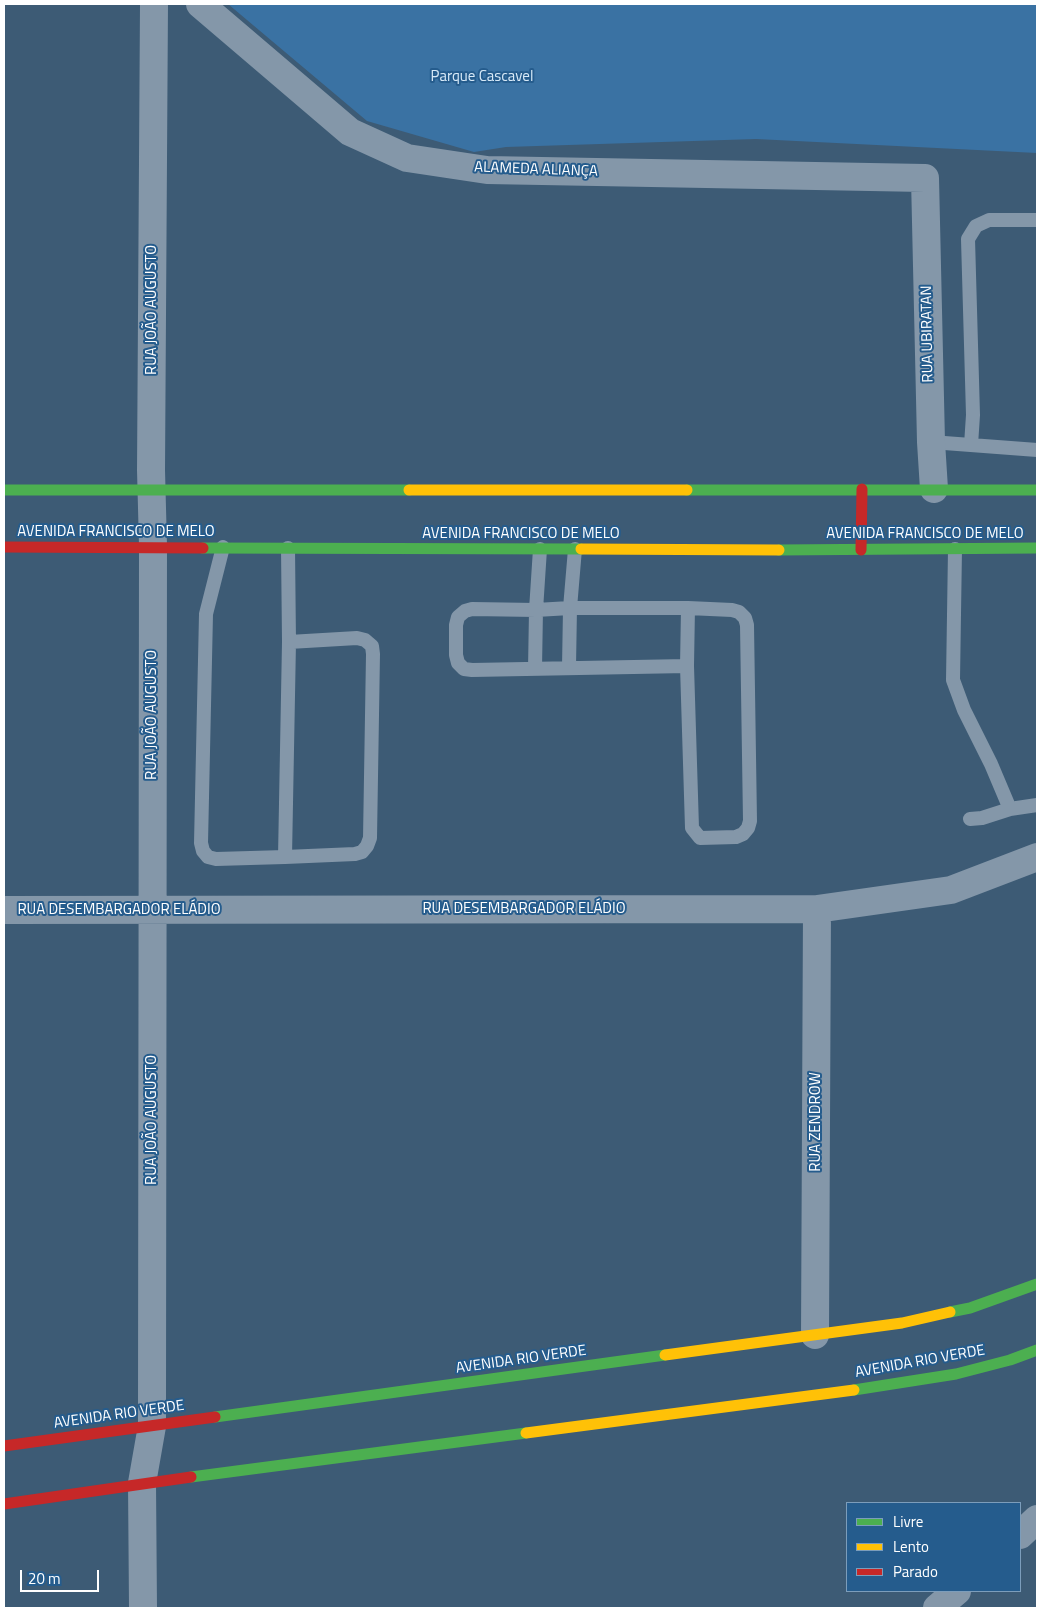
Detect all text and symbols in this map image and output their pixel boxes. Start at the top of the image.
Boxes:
park label: Parque Cascavel [431,68,533,86]
street label: ALAMEDA ALIANÇA [474,159,598,181]
street label: RUA JOÃO AUGUSTO [143,245,161,375]
street label: RUA UBIRATAN [918,285,938,383]
street label: AVENIDA FRANCISCO DE MELO [17,523,215,541]
street label: AVENIDA FRANCISCO DE MELO [422,525,620,543]
street label: AVENIDA FRANCISCO DE MELO [826,525,1024,543]
street label: RUA JOÃO AUGUSTO [143,650,161,780]
street label: RUA DESEMBARGADOR ELÁDIO [422,900,626,918]
street label: RUA DESEMBARGADOR ELÁDIO [17,901,221,919]
street label: RUA JOÃO AUGUSTO [143,1055,161,1185]
street label: RUA ZENDROW [807,1072,825,1172]
street label: AVENIDA RIO VERDE [455,1342,587,1378]
street label: AVENIDA RIO VERDE [854,1342,986,1382]
street label: AVENIDA RIO VERDE [53,1397,185,1433]
legend [846,1502,1021,1592]
text: Livre [893,1510,923,1533]
text: Lento [893,1535,929,1558]
scale bar [22,1560,101,1592]
text: Parado [893,1560,938,1583]
text: 20 m [28,1567,61,1590]

